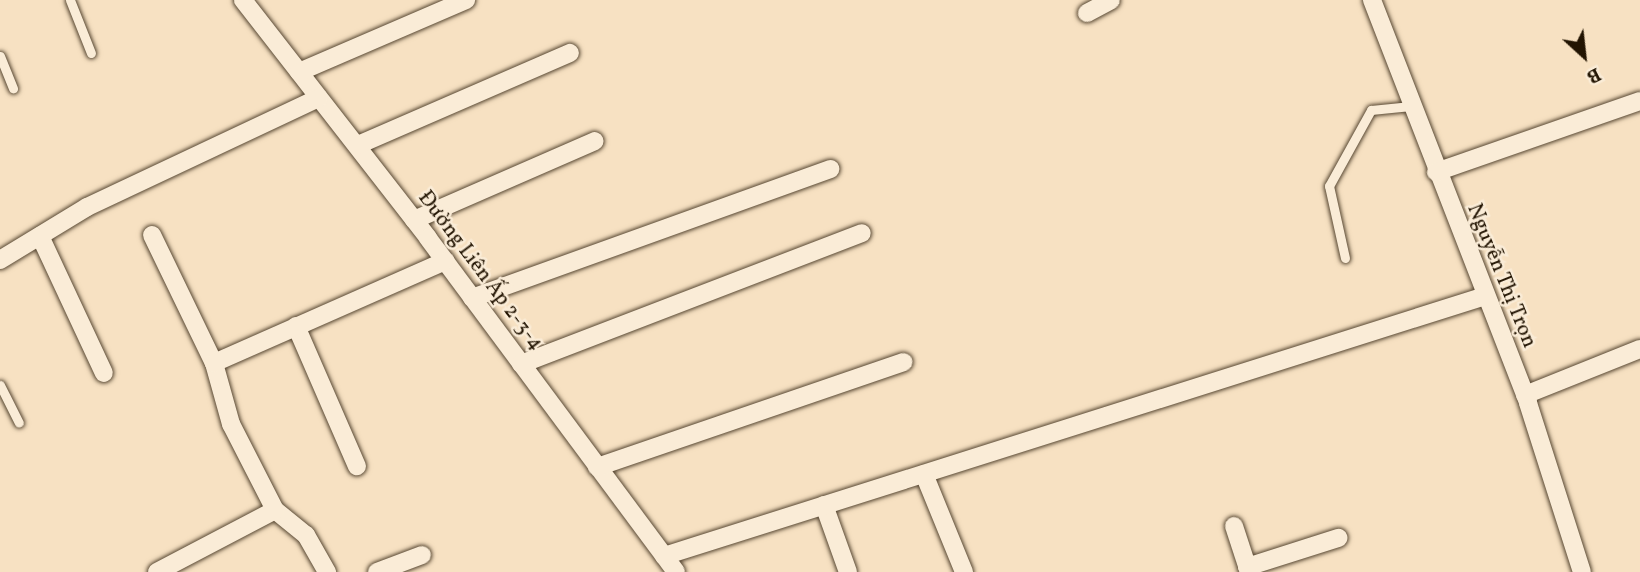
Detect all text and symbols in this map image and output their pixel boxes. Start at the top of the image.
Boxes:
north arrow [1549,21,1619,91]
text: B [1582,60,1605,89]
street label: Đường Liên Ấp 2-3-4 [412,186,548,356]
street label: Nguyễn Thị Trọn [1460,200,1542,352]

